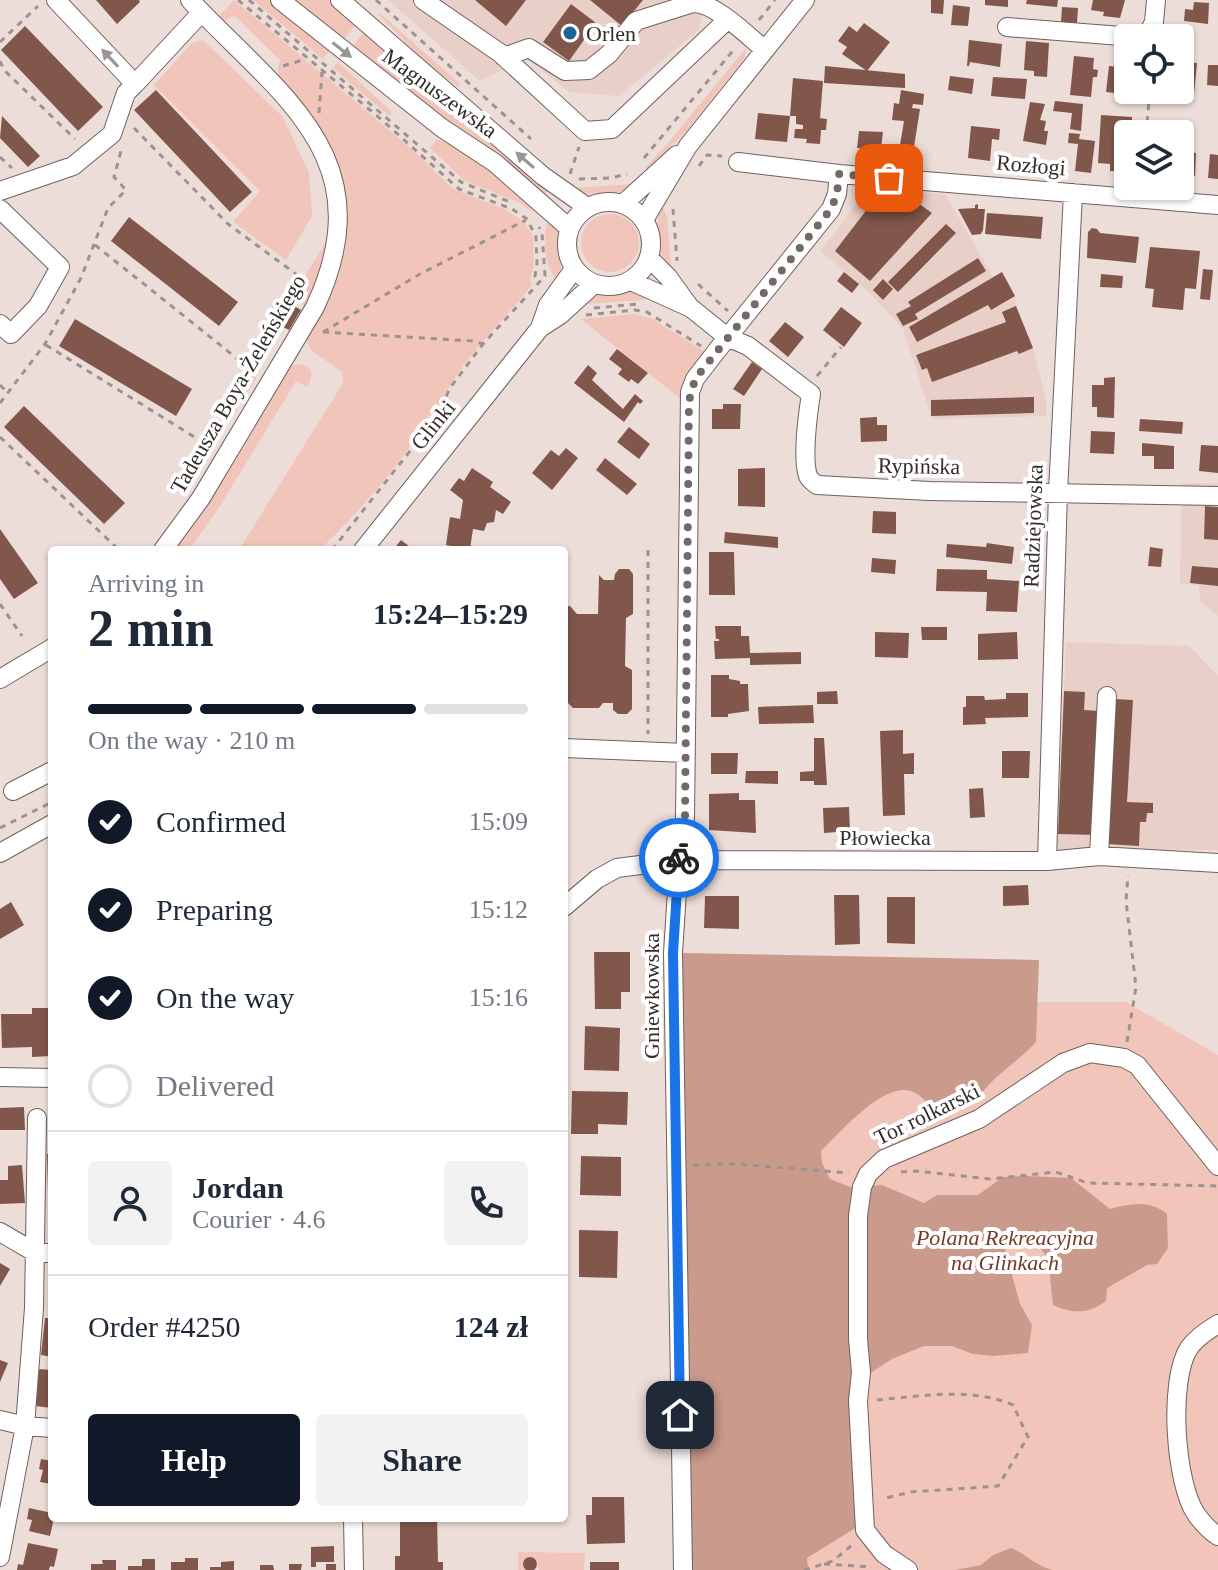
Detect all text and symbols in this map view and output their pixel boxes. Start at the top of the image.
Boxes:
place label: Orlen [586,21,636,46]
marker: Orlen [561,24,579,42]
map controls [1114,24,1194,200]
button: locate [1114,24,1194,104]
one-way arrow [332,42,352,58]
street label: Magnuszewska [378,43,502,143]
one-way arrow [102,49,120,68]
button: layers [1114,120,1194,200]
pin [855,144,923,212]
street label: Rozłogi [995,150,1067,180]
one-way arrow [515,152,535,169]
icon: bag [867,156,911,200]
street label: Tadeusza Boya-Żeleńskiego [165,270,311,498]
street label: Glinki [406,395,460,455]
street label: Rypińska [878,453,961,479]
street label: Radziejowska [1018,464,1048,588]
text: Arriving in [88,569,204,598]
text: 15:24–15:29 [373,597,528,630]
text: 2 min [88,600,214,657]
text: On the way · 210 m [88,726,295,755]
icon: check [88,800,132,844]
text: Confirmed [156,805,286,838]
text: 15:09 [469,807,528,836]
courier [639,818,719,898]
street label: Płowiecka [839,825,931,850]
icon: bike [657,836,701,880]
icon: check [88,888,132,932]
text: Preparing [156,893,273,926]
text: 15:12 [469,895,528,924]
street label: Gniewkowska [639,933,664,1059]
icon: check [88,976,132,1020]
text: On the way [156,981,294,1014]
text: 15:16 [469,983,528,1012]
text: Delivered [156,1069,274,1102]
street label: Tor rolkarski [870,1078,984,1150]
button: person [88,1161,172,1245]
button: phone [444,1161,528,1245]
text: Jordan [192,1171,284,1204]
text: Courier · 4.6 [192,1205,326,1234]
park label: Polana Rekreacyjna na Glinkach [915,1225,1094,1275]
text: Order #4250 [88,1310,240,1343]
text: 124 zł [454,1310,528,1343]
pin [646,1381,714,1449]
icon: home [658,1393,702,1437]
button: Help [88,1414,300,1506]
button: Share [316,1414,528,1506]

